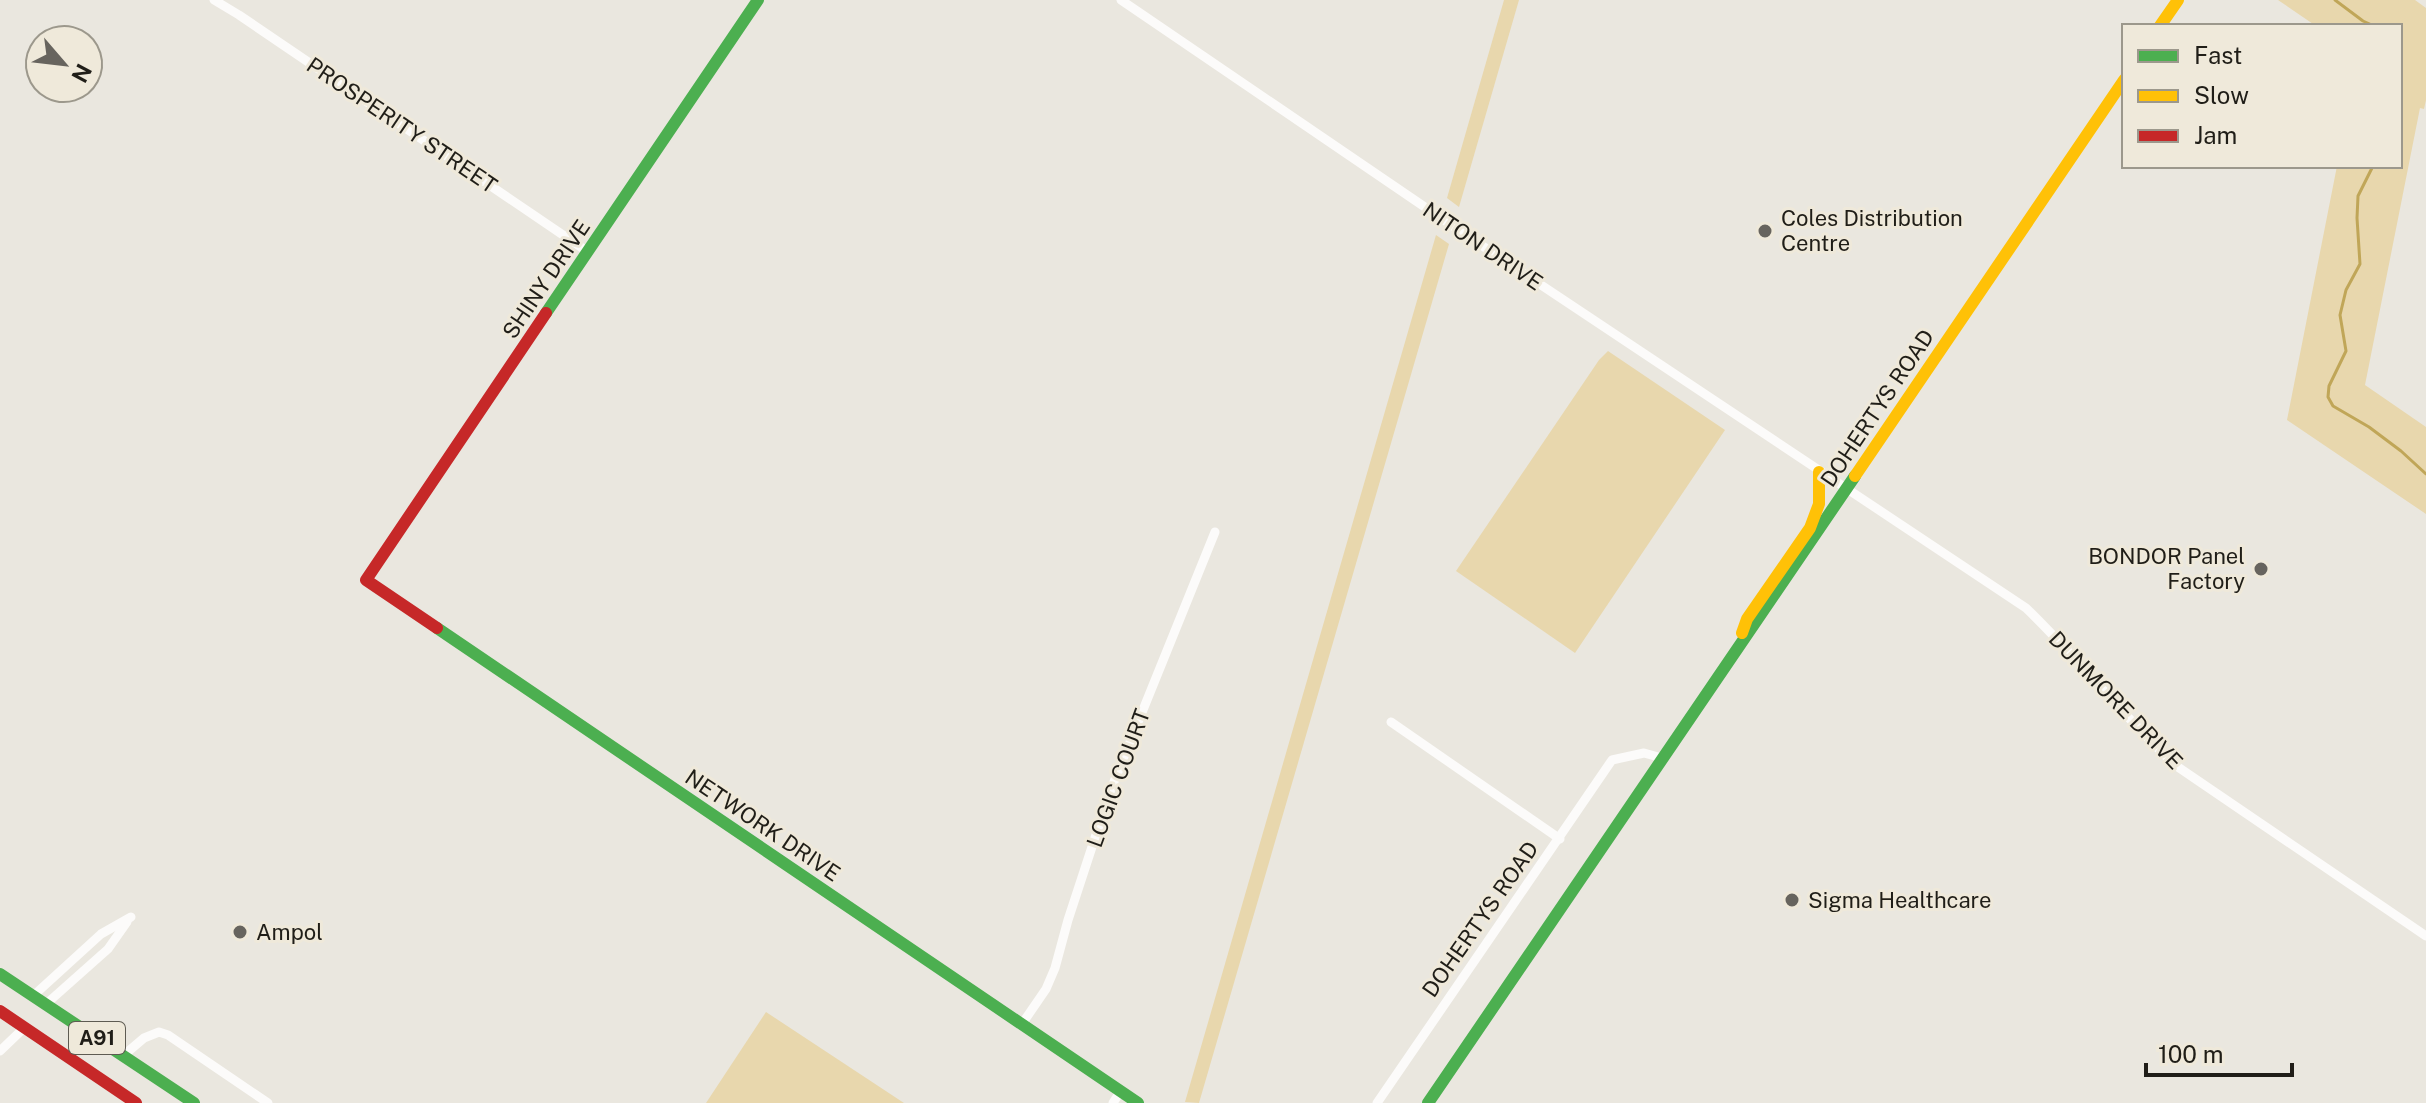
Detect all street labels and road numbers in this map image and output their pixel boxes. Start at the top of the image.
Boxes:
street label: PROSPERITY STREET [302,52,502,198]
street label: NITON DRIVE [1418,196,1548,296]
street label: SHINY DRIVE [497,215,595,343]
street label: DOHERTYS ROAD [1815,324,1939,492]
street label: DUNMORE DRIVE [2044,626,2188,774]
street label: LOGIC COURT [1081,705,1155,851]
street label: NETWORK DRIVE [681,764,845,886]
street label: DOHERTYS ROAD [1417,836,1543,1002]
road number: A91 [69,1022,125,1054]

